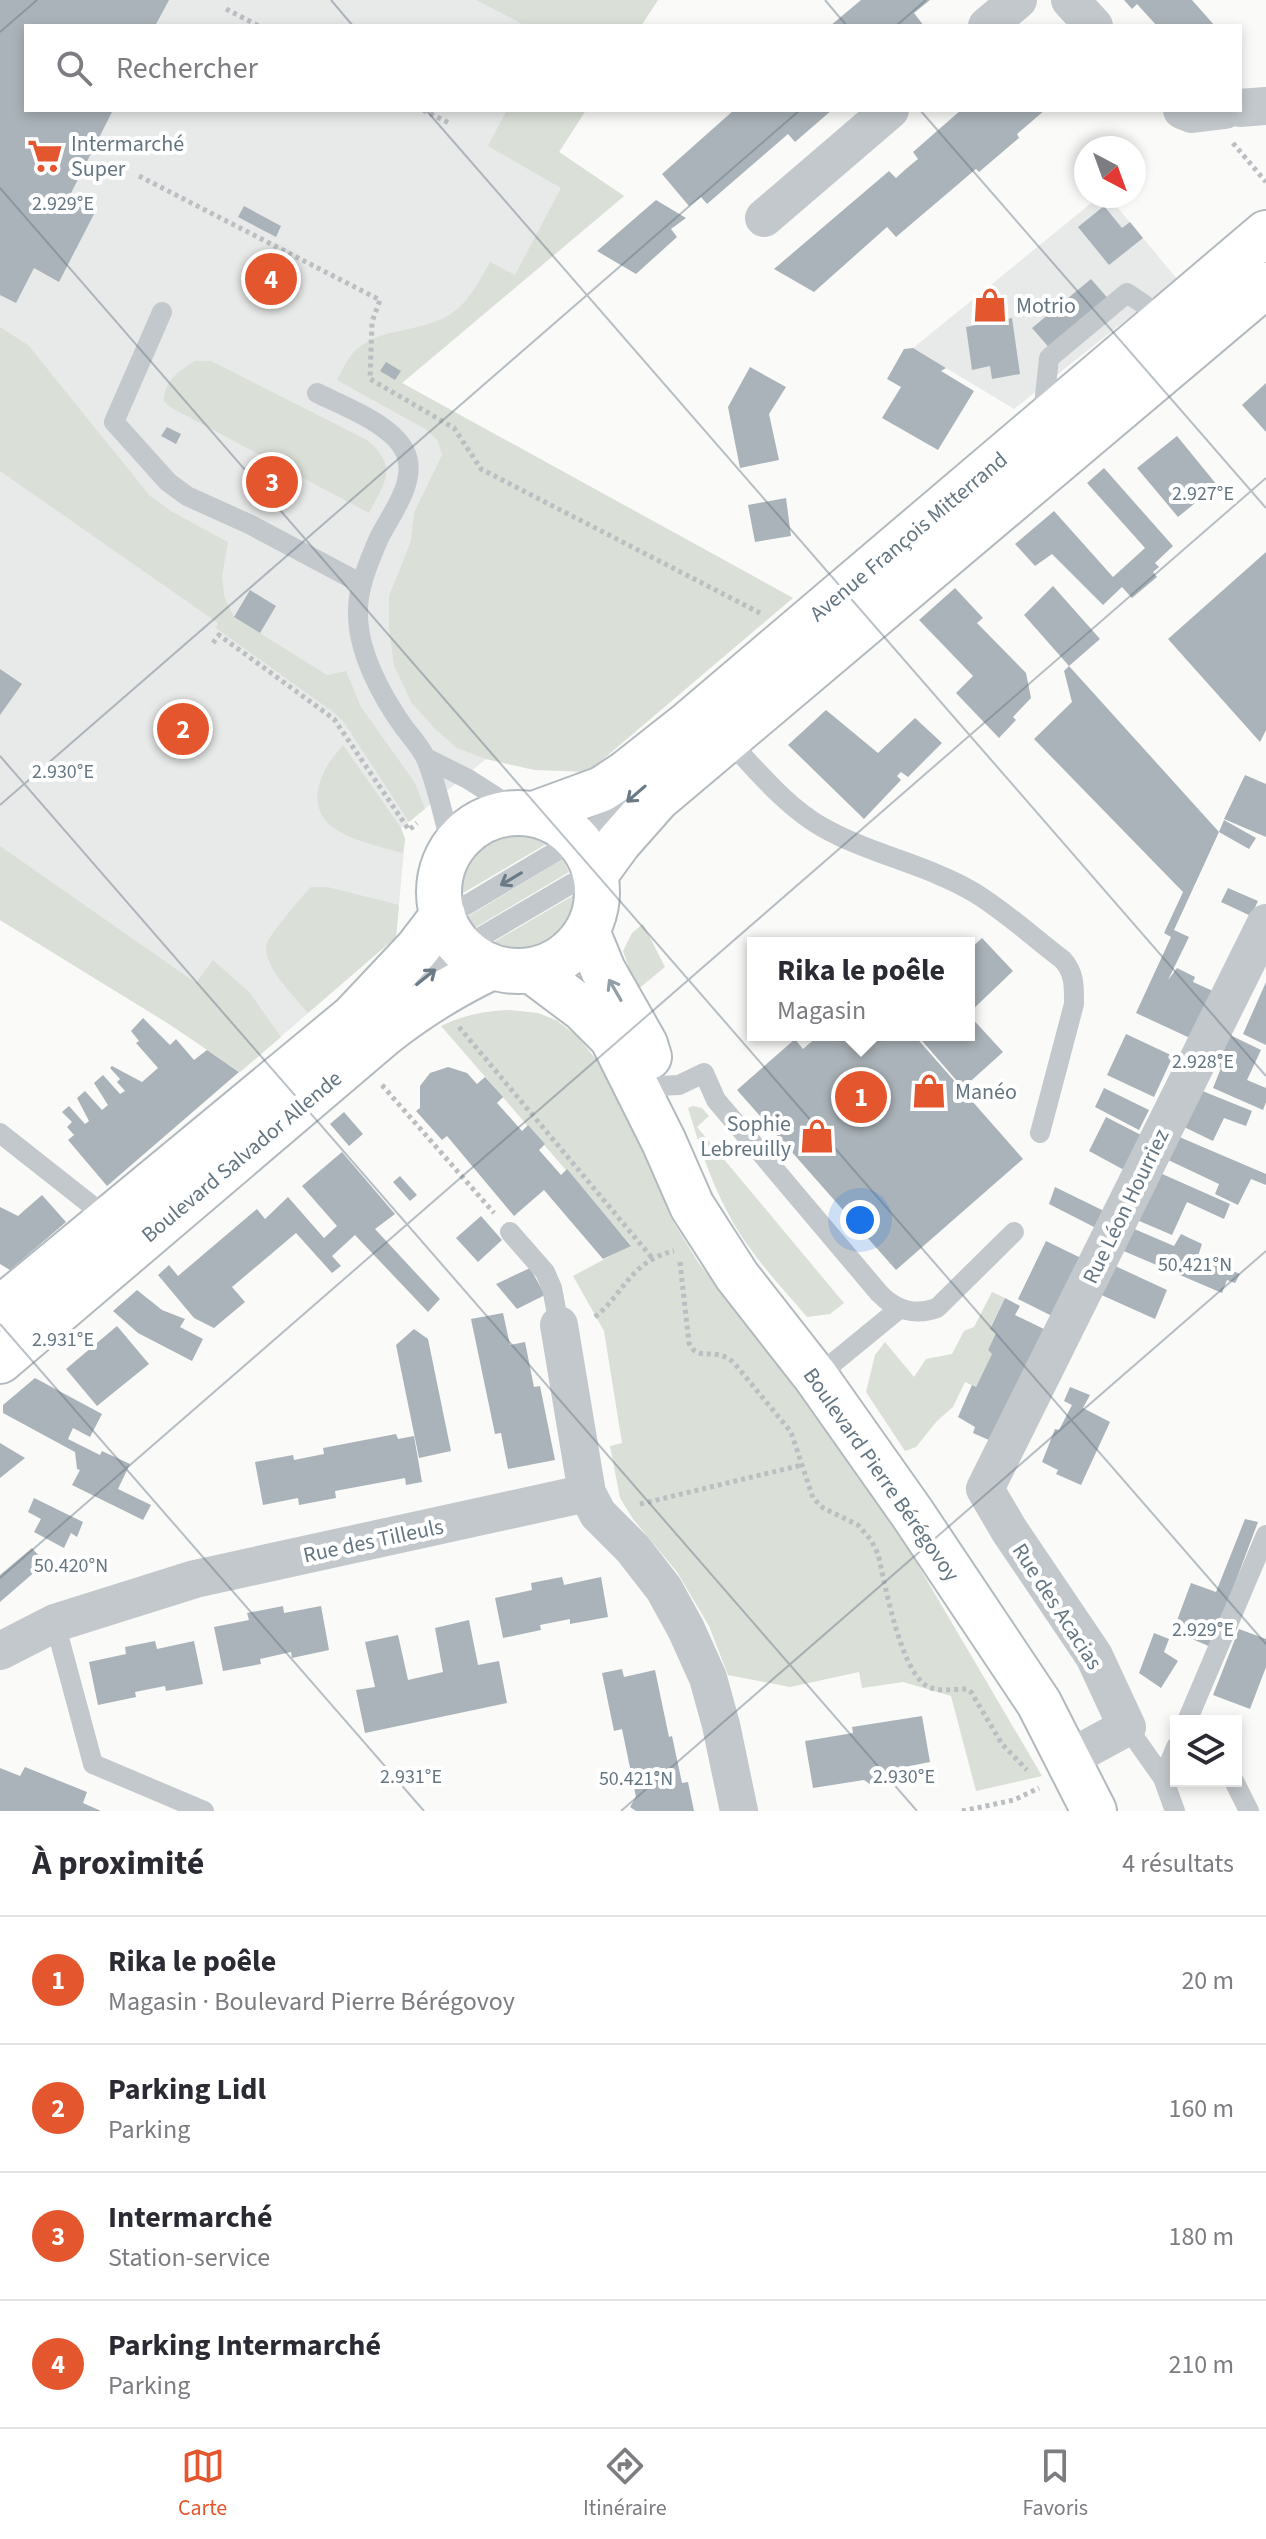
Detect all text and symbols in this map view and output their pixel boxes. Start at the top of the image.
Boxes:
search box [24,24,1242,112]
icon: search [52,46,96,90]
text: Rechercher [116,47,258,90]
place label: Intermarché Super [71,128,184,185]
north arrow [1074,136,1146,208]
supermarket icon: Intermarché Super [26,137,64,175]
text: 2.929°E [32,190,94,218]
pin: 4 [245,249,297,309]
shop icon: Motrio [971,286,1009,324]
place label: Motrio [1016,290,1076,322]
street label: Avenue François Mitterrand [803,444,1015,629]
pin: 3 [246,452,298,512]
text: 2.927°E [1172,480,1234,508]
pin: 2 [157,699,209,759]
text: 2.930°E [32,758,94,786]
one-way arrow [626,785,646,803]
one-way arrow [500,871,523,887]
popup [747,937,975,1041]
text: Rika le poêle [777,949,945,992]
one-way arrow [416,968,437,986]
one-way arrow [607,979,623,1002]
text: Magasin [777,992,866,1029]
text: 2.928°E [1172,1048,1234,1076]
street label: Boulevard Salvador Allende [134,1063,349,1250]
pin: 1 [835,1067,887,1127]
shop icon: Manéo [910,1072,948,1110]
place label: Manéo [955,1076,1017,1108]
place label: Sophie Lebreuilly [700,1108,792,1165]
shop icon: Sophie Lebreuilly [798,1117,836,1155]
street label: Rue Léon Hourriez [1075,1124,1177,1289]
your location [840,1200,880,1240]
text: 50.421°N [1158,1251,1232,1279]
text: 2.931°E [32,1326,94,1354]
street label: Boulevard Pierre Bérégovoy [795,1361,968,1589]
street label: Rue des Tilleuls [300,1510,446,1571]
street label: Rue des Acacias [1004,1537,1110,1676]
text: 50.420°N [34,1552,108,1580]
text: 2.929°E [1172,1616,1234,1644]
map controls [1170,1715,1242,1787]
button: layers [1170,1715,1242,1787]
text: 2.931°E [380,1763,442,1791]
text: 2.930°E [873,1763,935,1791]
text: 50.421°N [599,1765,673,1793]
text: À proximité [32,1839,204,1888]
text: 4 résultats [1122,1845,1234,1882]
text: Rika le poêle [108,1940,276,1983]
text: 1 [51,1962,65,1999]
text: 20 m [1181,1962,1234,1999]
text: Magasin · Boulevard Pierre Bérégovoy [108,1983,515,2020]
text: Parking Lidl [108,2068,266,2111]
text: 2 [51,2090,65,2127]
text: 160 m [1168,2090,1234,2127]
text: Parking [108,2111,190,2148]
text: Intermarché [108,2196,272,2239]
text: 3 [51,2218,65,2255]
text: 180 m [1168,2218,1234,2255]
text: Station-service [108,2239,270,2276]
text: Parking Intermarché [108,2324,381,2367]
text: 4 [51,2346,65,2383]
text: 210 m [1168,2346,1234,2383]
text: Parking [108,2367,190,2404]
tab: Carte [178,2444,227,2524]
tab: Itinéraire [583,2444,667,2524]
tab: Favoris [1022,2444,1088,2524]

